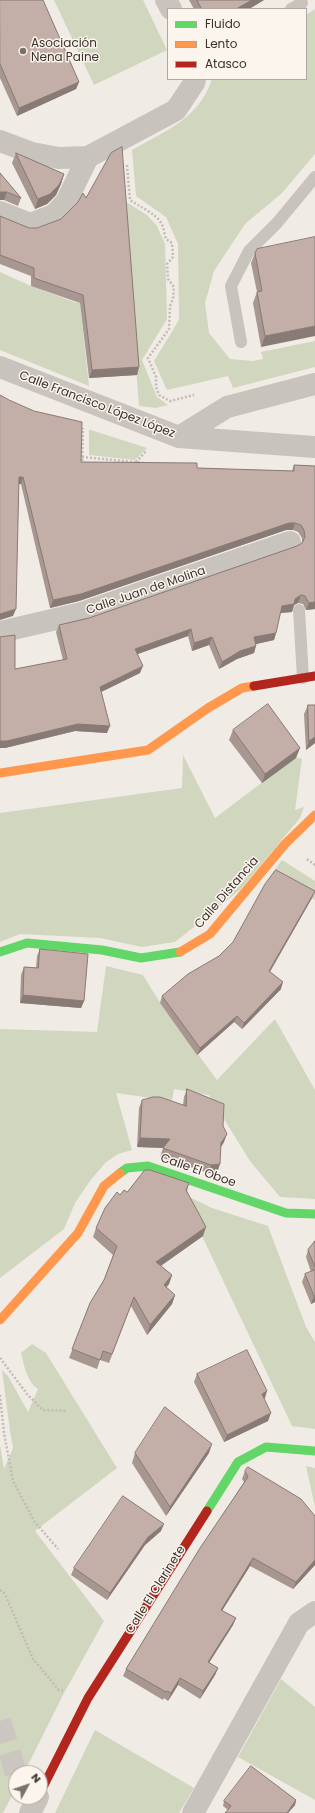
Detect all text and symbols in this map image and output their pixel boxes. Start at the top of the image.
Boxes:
legend [167,8,307,80]
text: Fluido [205,15,240,32]
text: Lento [205,35,237,52]
place label: Asociación Nena Paine [31,37,99,65]
marker: Asociación Nena Paine [18,46,28,56]
text: Atasco [205,55,247,72]
street label: Calle Francisco López López [17,369,177,441]
street label: Calle Juan de Molina [84,564,208,618]
street label: Calle Distancia [192,854,262,932]
street label: Calle El Oboe [158,1151,238,1191]
street label: Calle El Clarinete [123,1543,189,1637]
north arrow [8,1765,48,1805]
text: N [28,1770,45,1786]

